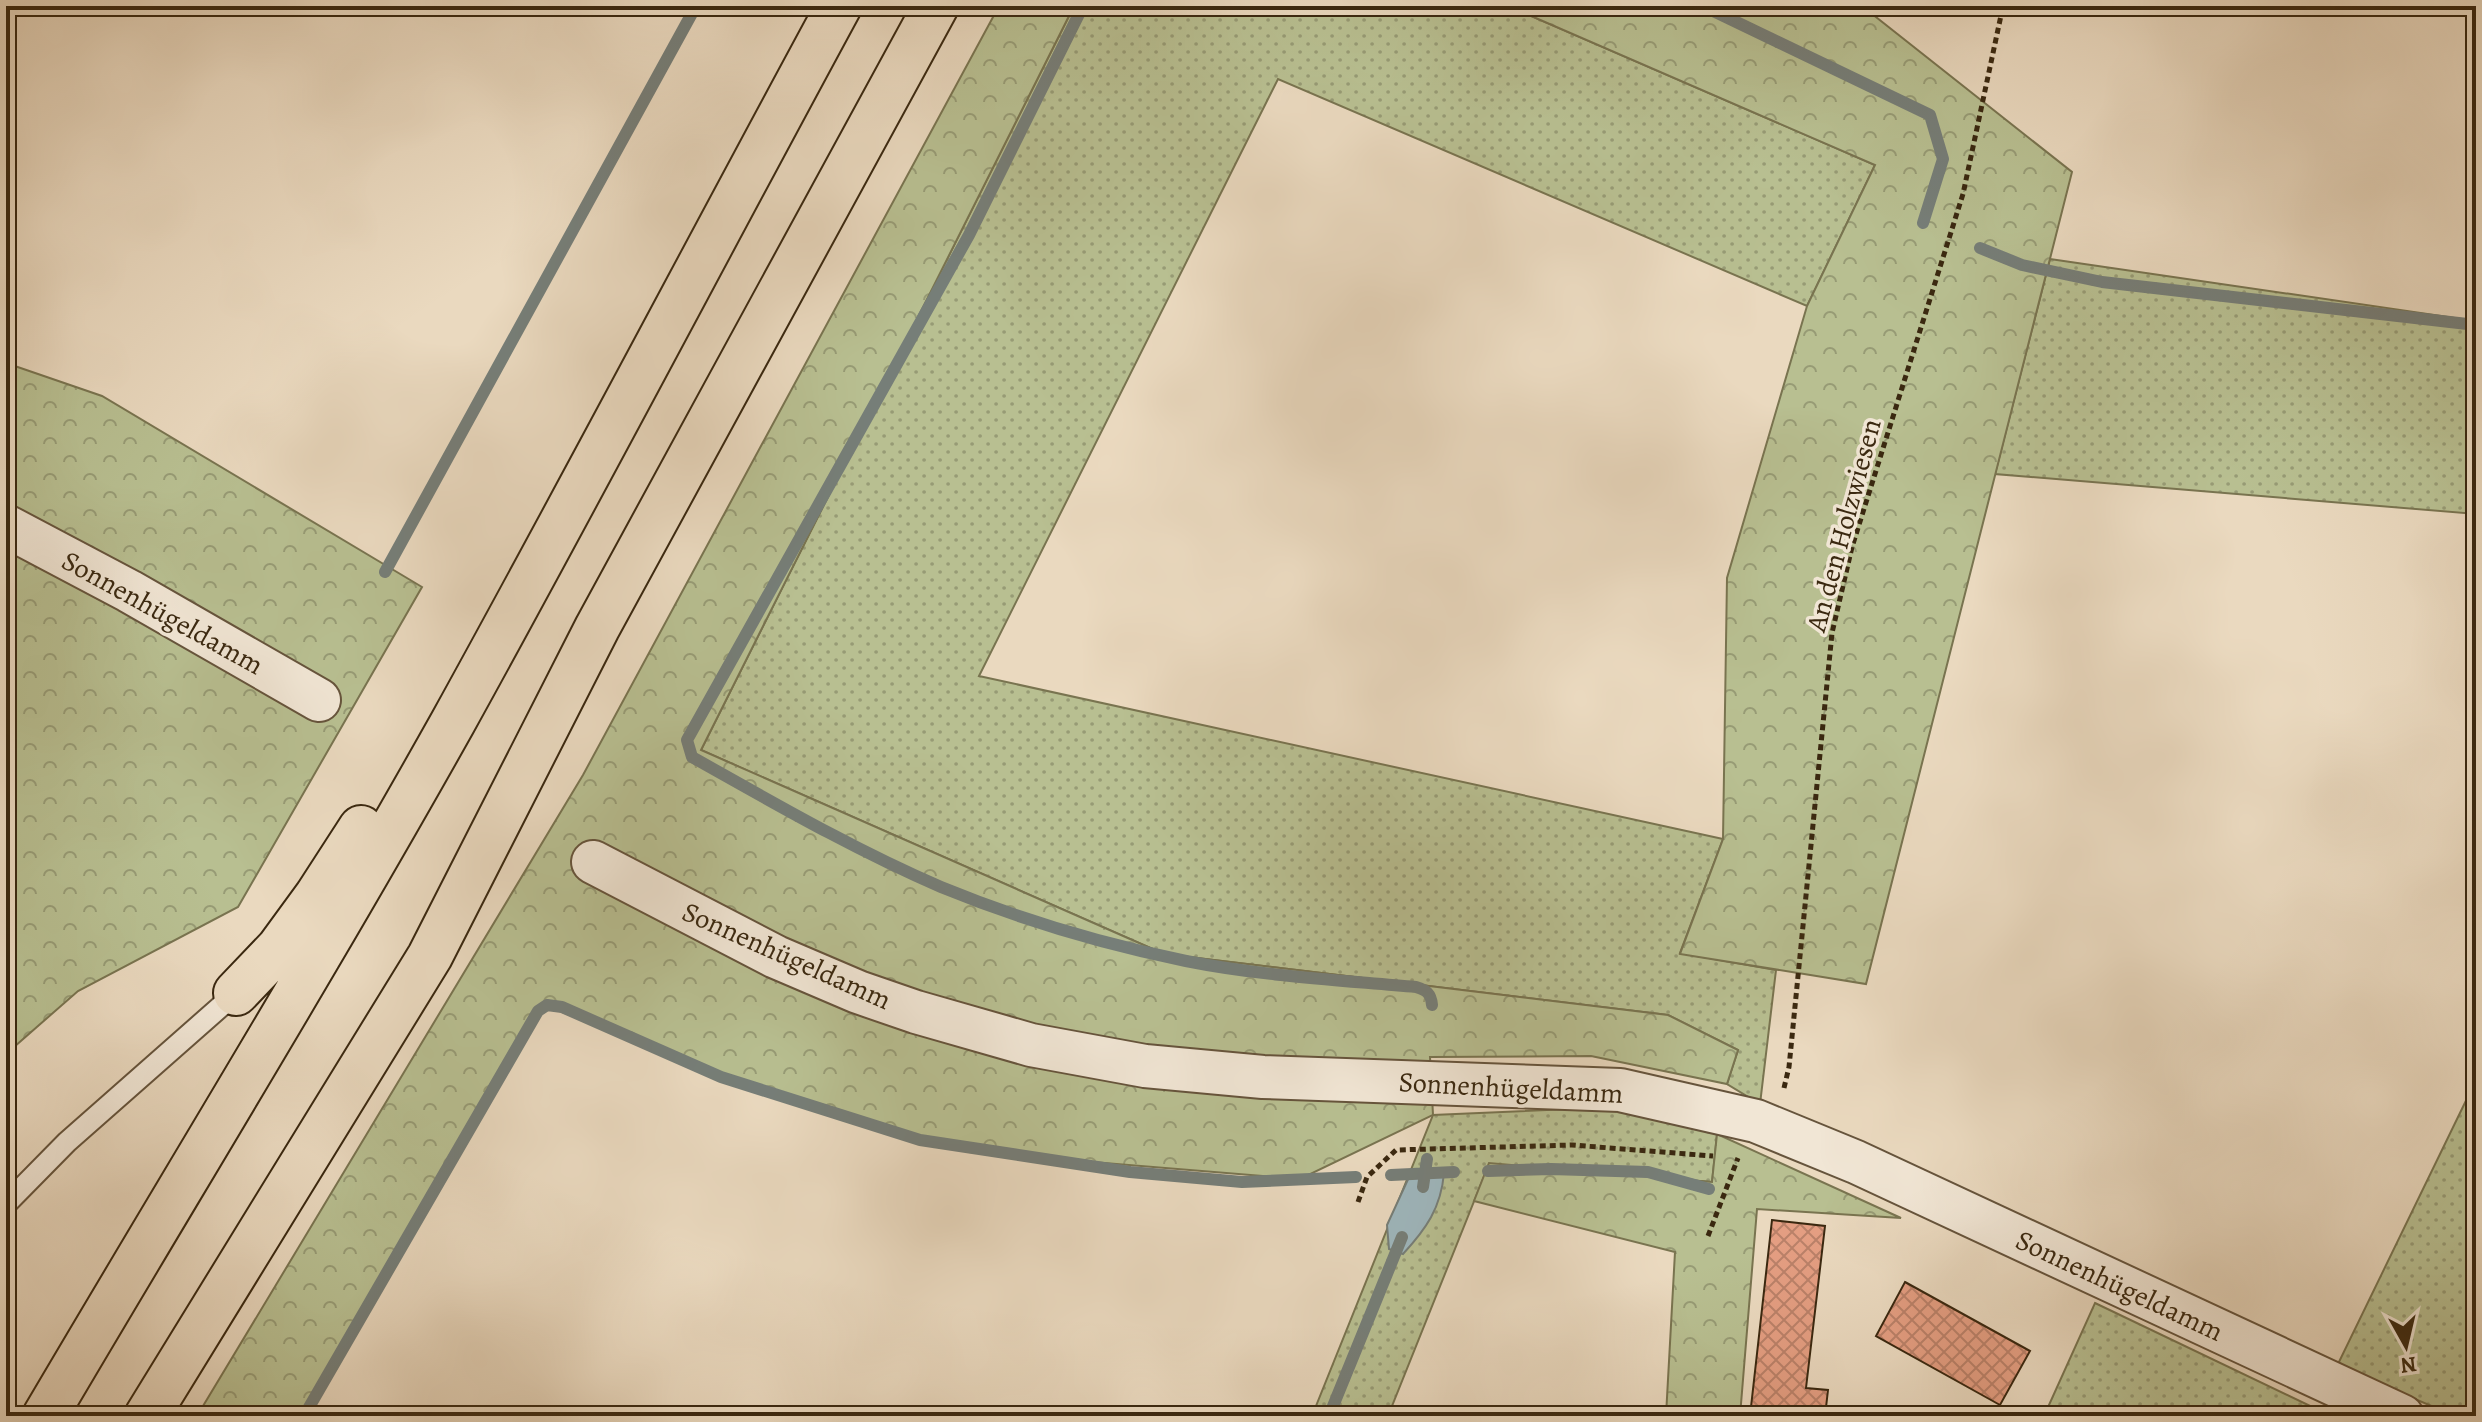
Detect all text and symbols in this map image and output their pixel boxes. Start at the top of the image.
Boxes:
street label: An den Holzwiesen [1797,415,1891,637]
street label: Sonnenhügeldamm [55,542,270,684]
street label: Sonnenhügeldamm [676,893,897,1019]
street label: Sonnenhügeldamm [1398,1063,1624,1113]
street label: Sonnenhügeldamm [2010,1221,2230,1351]
north arrow [2366,1306,2446,1386]
text: N [2399,1349,2419,1381]

